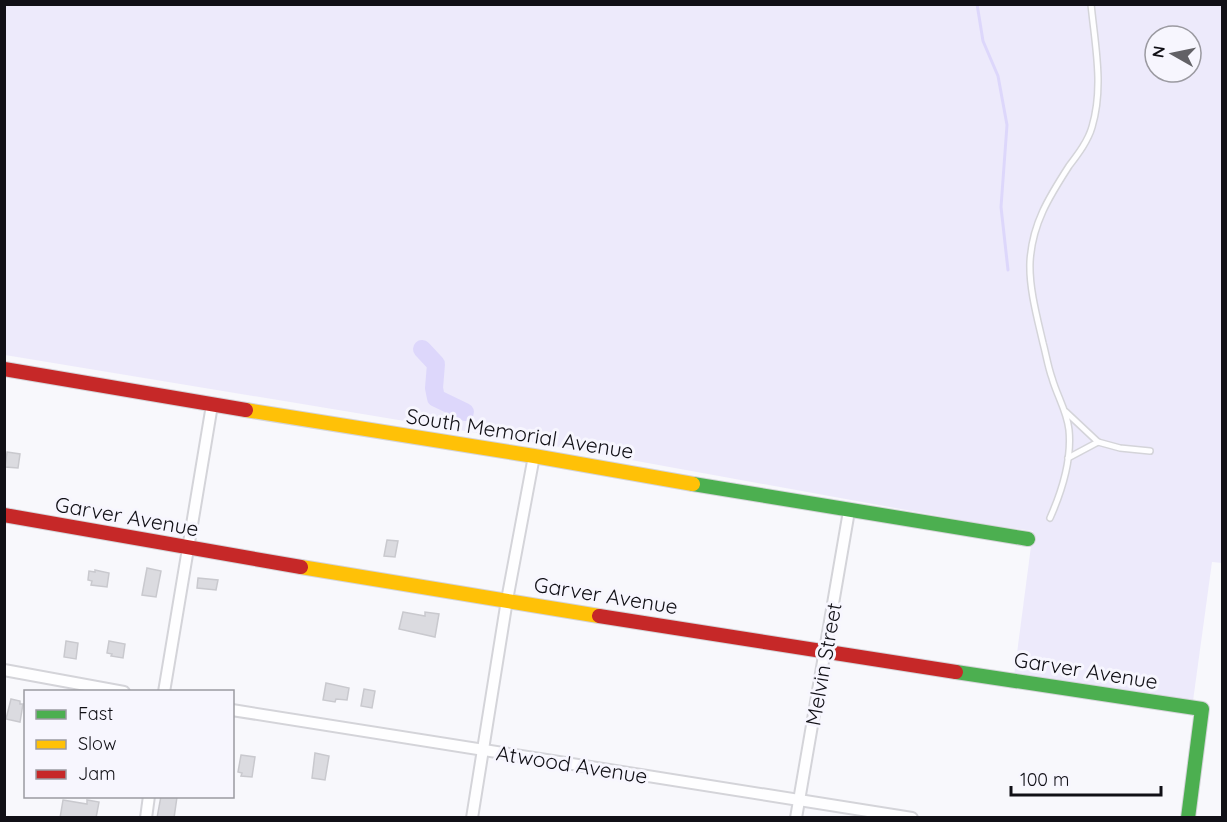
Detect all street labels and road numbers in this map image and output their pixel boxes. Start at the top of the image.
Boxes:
street label: South Memorial Avenue [404,402,636,464]
street label: Garver Avenue [53,491,201,541]
street label: Garver Avenue [532,571,680,619]
street label: Melvin Street [799,600,847,728]
street label: Garver Avenue [1012,646,1160,694]
street label: Atwood Avenue [494,739,650,789]

